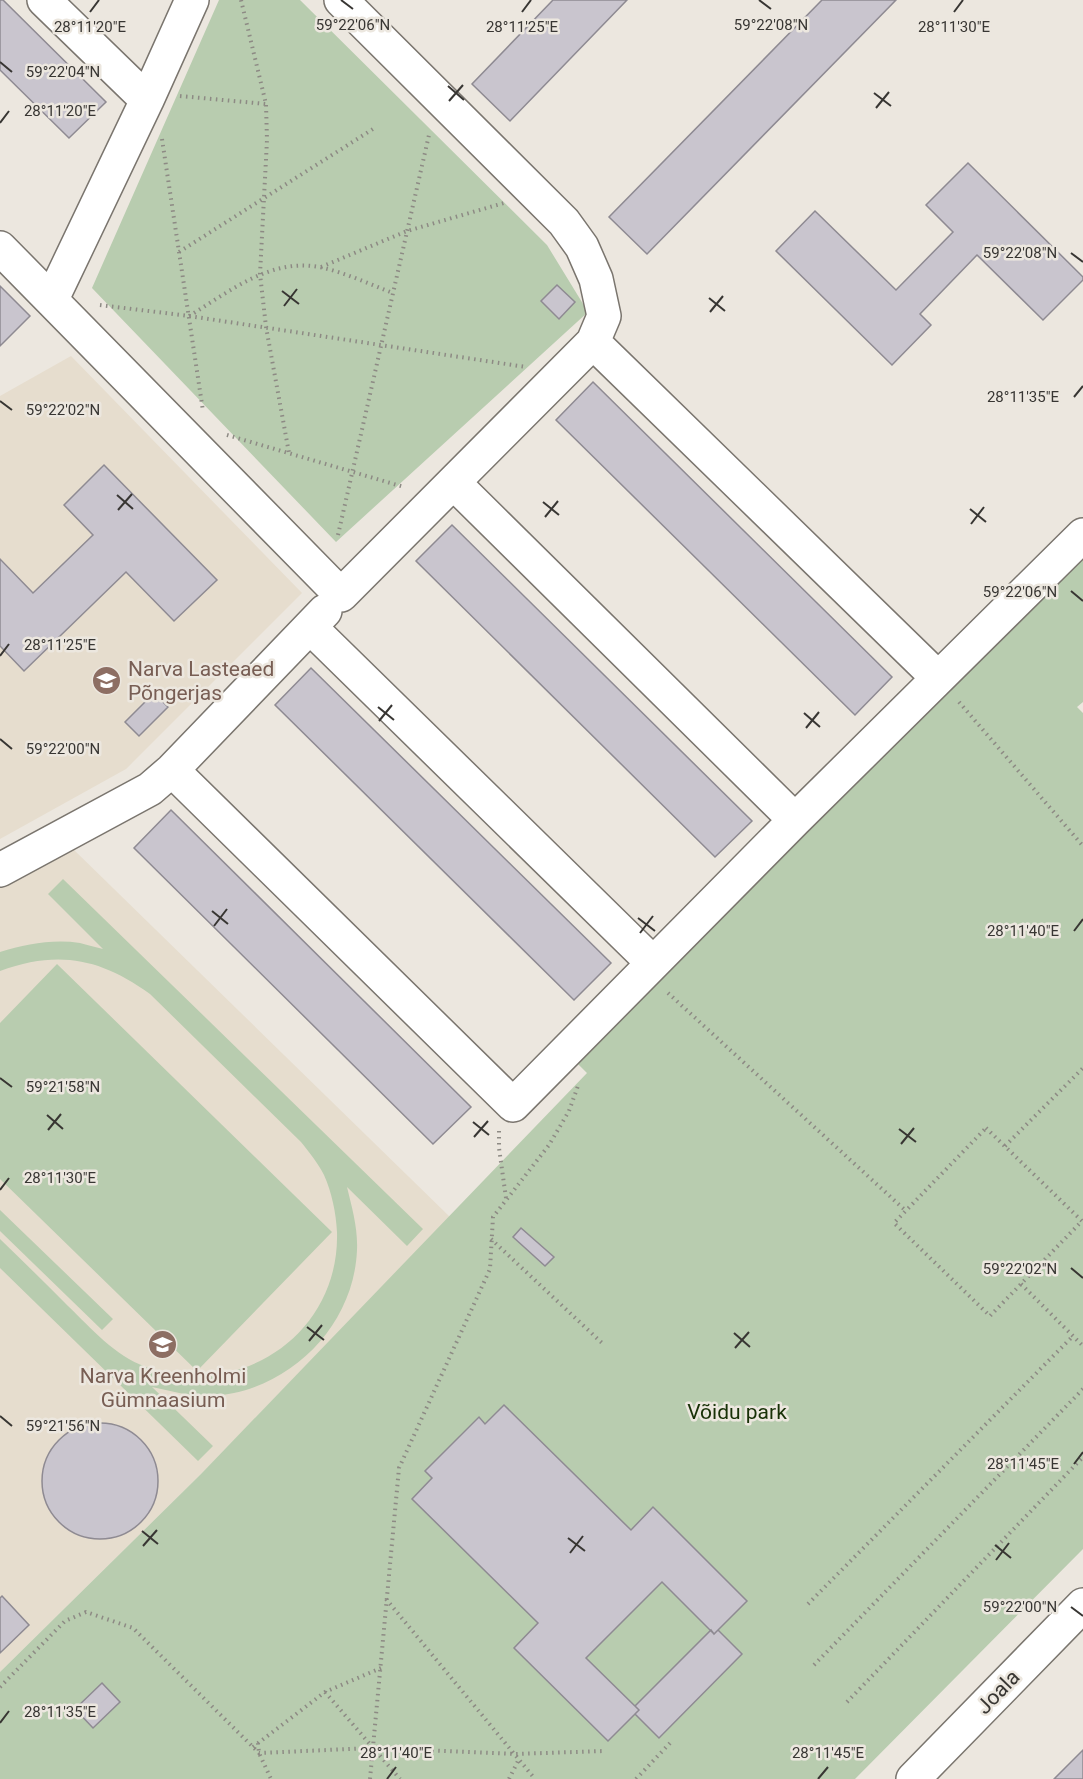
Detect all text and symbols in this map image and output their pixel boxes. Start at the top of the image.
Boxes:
text: 59°22'06"N [316,16,390,34]
text: 59°22'08"N [734,16,808,34]
text: 28°11'20"E [54,18,127,36]
text: 28°11'25"E [486,18,559,36]
text: 28°11'30"E [918,18,991,36]
text: 59°22'04"N [26,63,100,81]
text: 28°11'20"E [24,102,97,120]
text: 59°22'08"N [983,244,1057,262]
text: 28°11'35"E [987,388,1060,406]
text: 59°22'02"N [26,401,100,419]
text: 59°22'06"N [983,583,1057,601]
text: 28°11'25"E [24,636,97,654]
place label: Narva Lasteaed Põngerjas [128,657,274,705]
school or university icon: Narva Lasteaed Põngerjas [91,665,123,697]
text: 59°22'00"N [26,740,100,758]
text: 28°11'40"E [987,922,1060,940]
text: 59°21'58"N [26,1078,100,1096]
text: 28°11'30"E [24,1169,97,1187]
text: 59°22'02"N [983,1260,1057,1278]
school or university icon: Narva Kreenholmi Gümnaasium [147,1329,179,1361]
place label: Narva Kreenholmi Gümnaasium [80,1364,246,1412]
park label: Võidu park [687,1400,787,1424]
text: 59°21'56"N [26,1417,100,1435]
text: 28°11'45"E [987,1455,1060,1473]
text: 59°22'00"N [983,1598,1057,1616]
street label: Joala [971,1665,1025,1719]
text: 28°11'35"E [24,1703,97,1721]
text: 28°11'40"E [360,1744,433,1762]
text: 28°11'45"E [792,1744,865,1762]

